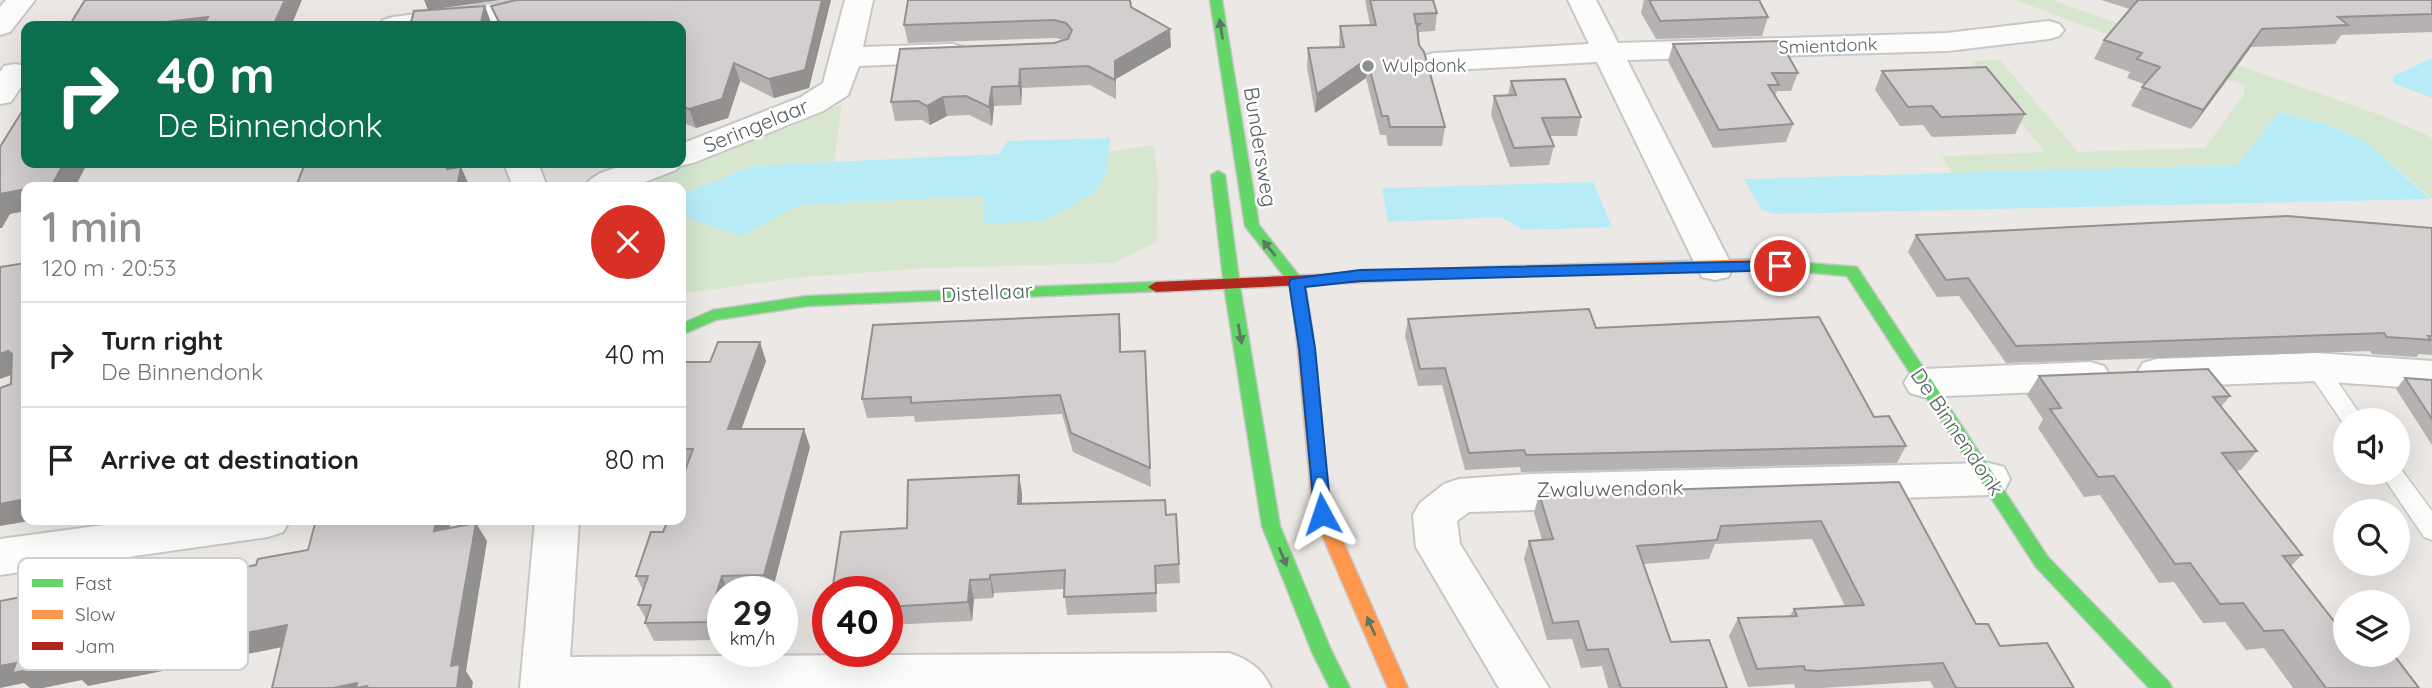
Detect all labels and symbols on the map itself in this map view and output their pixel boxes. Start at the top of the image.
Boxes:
one-way arrow [1215,18,1226,40]
street label: Smientdonk [1778,32,1878,59]
place label: Wulpdonk [1382,54,1466,77]
marker: Wulpdonk [1360,58,1376,74]
street label: Bundersweg [1239,85,1283,209]
street label: Seringelaar [699,92,812,158]
pin [1750,236,1810,296]
one-way arrow [1262,239,1277,257]
street label: Distellaar [940,277,1033,307]
one-way arrow [1235,323,1246,345]
street label: De Binnendonk [1906,363,2010,500]
street label: Zwaluwendonk [1536,474,1684,502]
position arrow [1285,477,1359,551]
one-way arrow [1278,547,1289,568]
legend [18,558,248,670]
text: Fast [75,571,112,595]
speed limit sign: 40 [812,576,903,667]
text: Slow [75,602,116,626]
one-way arrow [1365,615,1376,636]
text: Jam [75,634,115,658]

